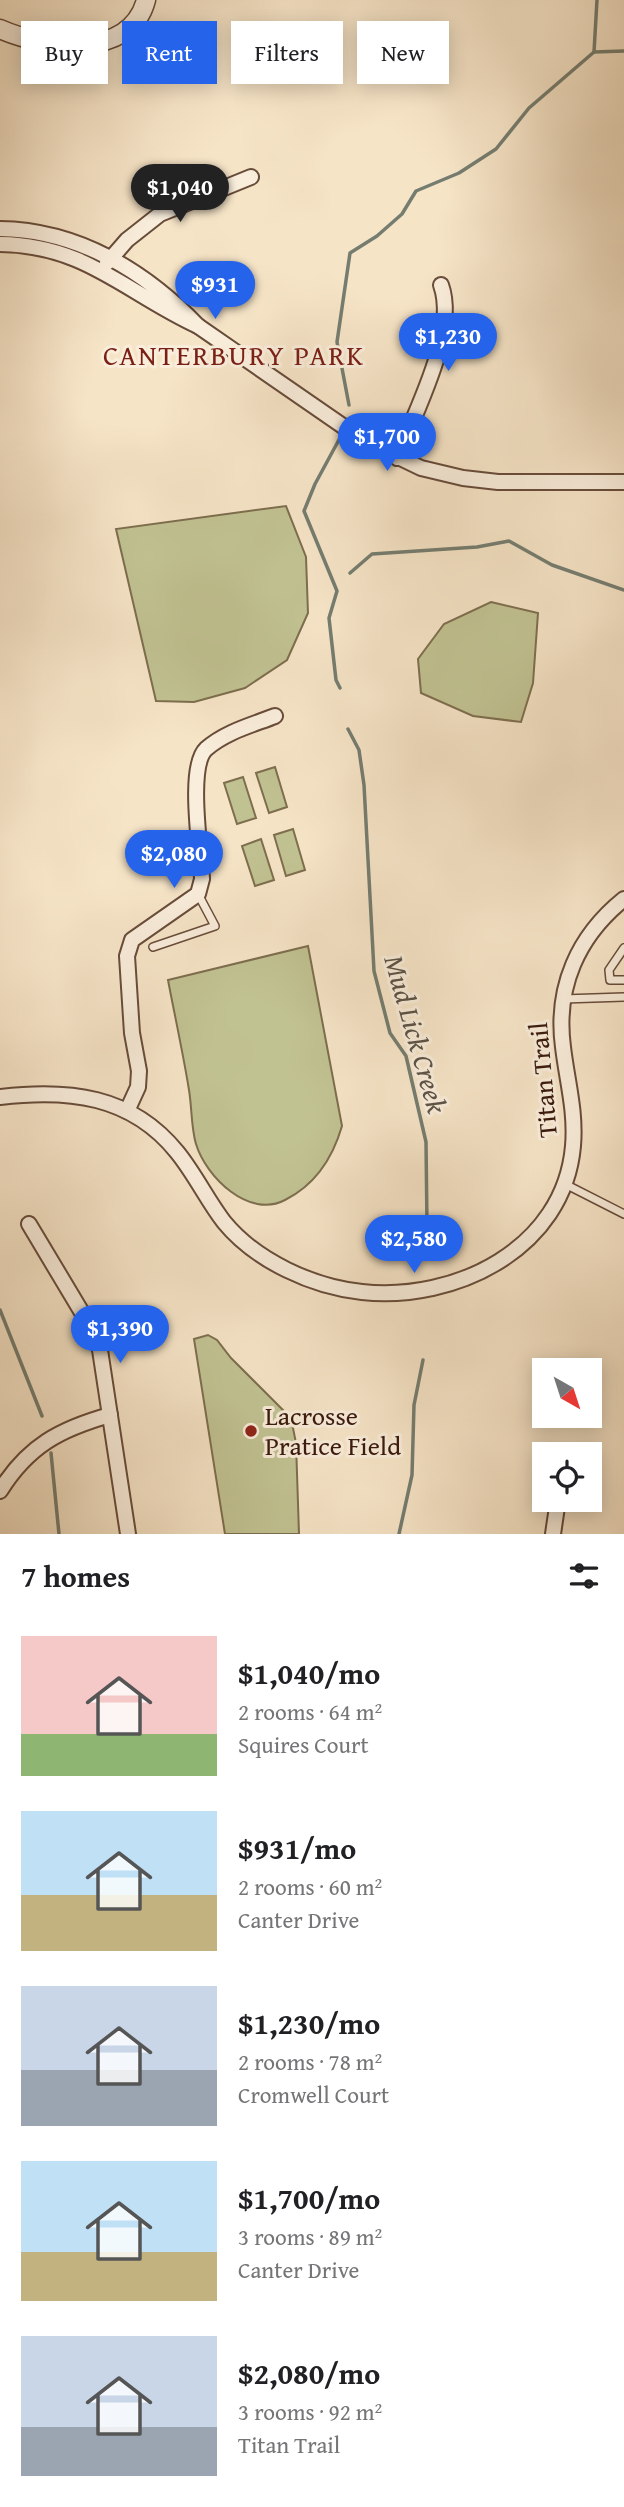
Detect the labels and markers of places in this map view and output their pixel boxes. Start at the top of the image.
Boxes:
pin: $1,040 [123,164,237,224]
pin: $931 [174,262,256,321]
pin: $1,230 [391,314,505,373]
pin: $1,700 [330,414,444,473]
pin: $2,080 [117,830,231,890]
pin: $2,580 [357,1216,471,1275]
pin: $1,390 [63,1306,177,1365]
place label: Lacrosse Pratice Field [265,1396,401,1465]
marker: Lacrosse Pratice Field [243,1423,259,1439]

